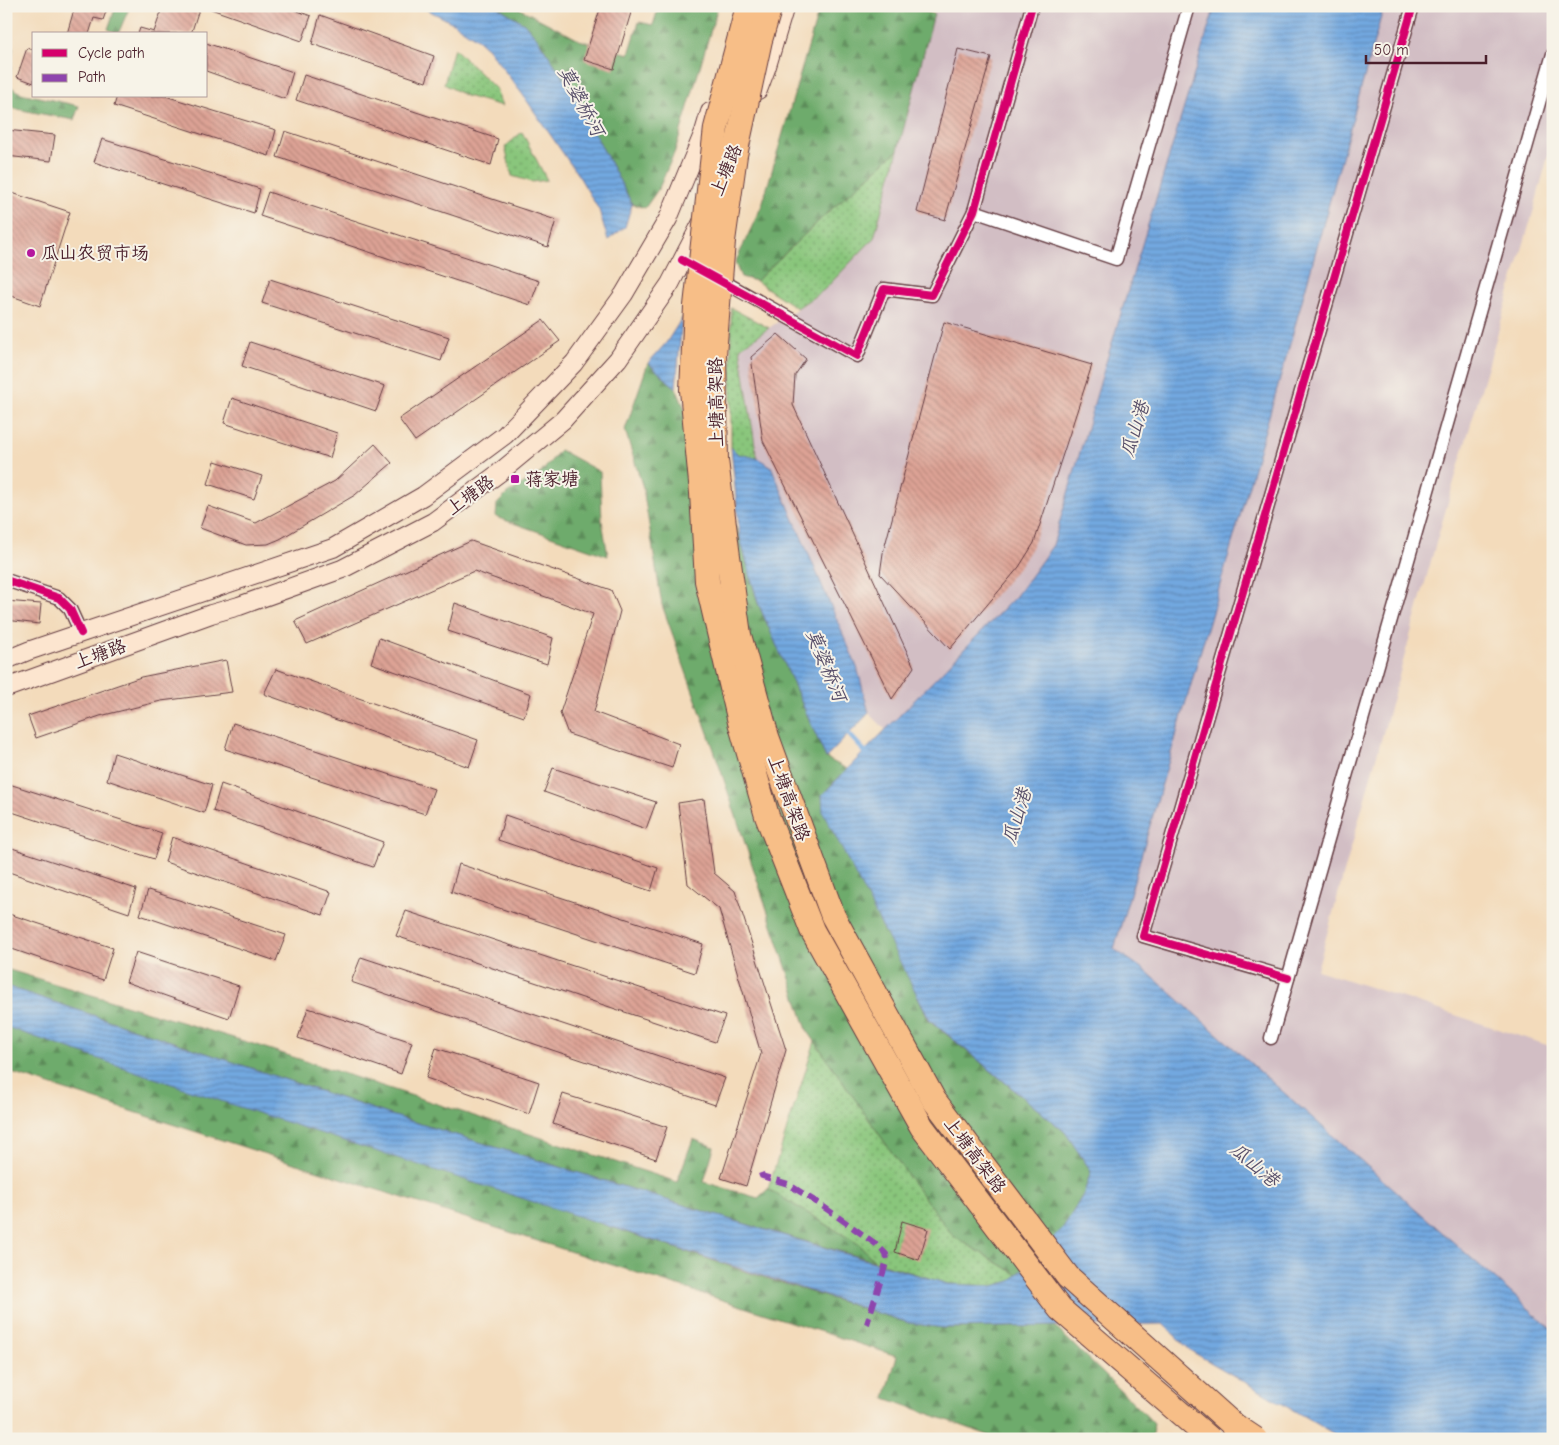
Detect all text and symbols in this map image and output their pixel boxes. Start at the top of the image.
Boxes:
legend [32,32,208,98]
scale bar [1366,32,1486,64]
text: 50 m [1374,41,1409,59]
text: Cycle path [78,44,145,62]
water label: 莫婆桥河 [554,63,610,143]
text: Path [78,68,106,86]
street label: 上塘路 [706,141,747,199]
place label: 瓜山农贸市场 [41,243,149,264]
marker: 瓜山农贸市场 [25,247,37,259]
street label: 上塘高架路 [705,357,728,447]
water label: 瓜山港 [1116,397,1154,460]
place label: 蒋家塘 [525,469,579,490]
street label: 上塘路 [442,471,498,520]
marker: 蒋家塘 [509,473,521,485]
water label: 莫婆桥河 [802,626,852,708]
street label: 上塘路 [71,635,129,674]
street label: 上塘高架路 [763,752,814,844]
water label: 瓜山港 [998,784,1036,847]
street label: 上塘高架路 [939,1113,1010,1198]
water label: 瓜山港 [1225,1138,1285,1193]

